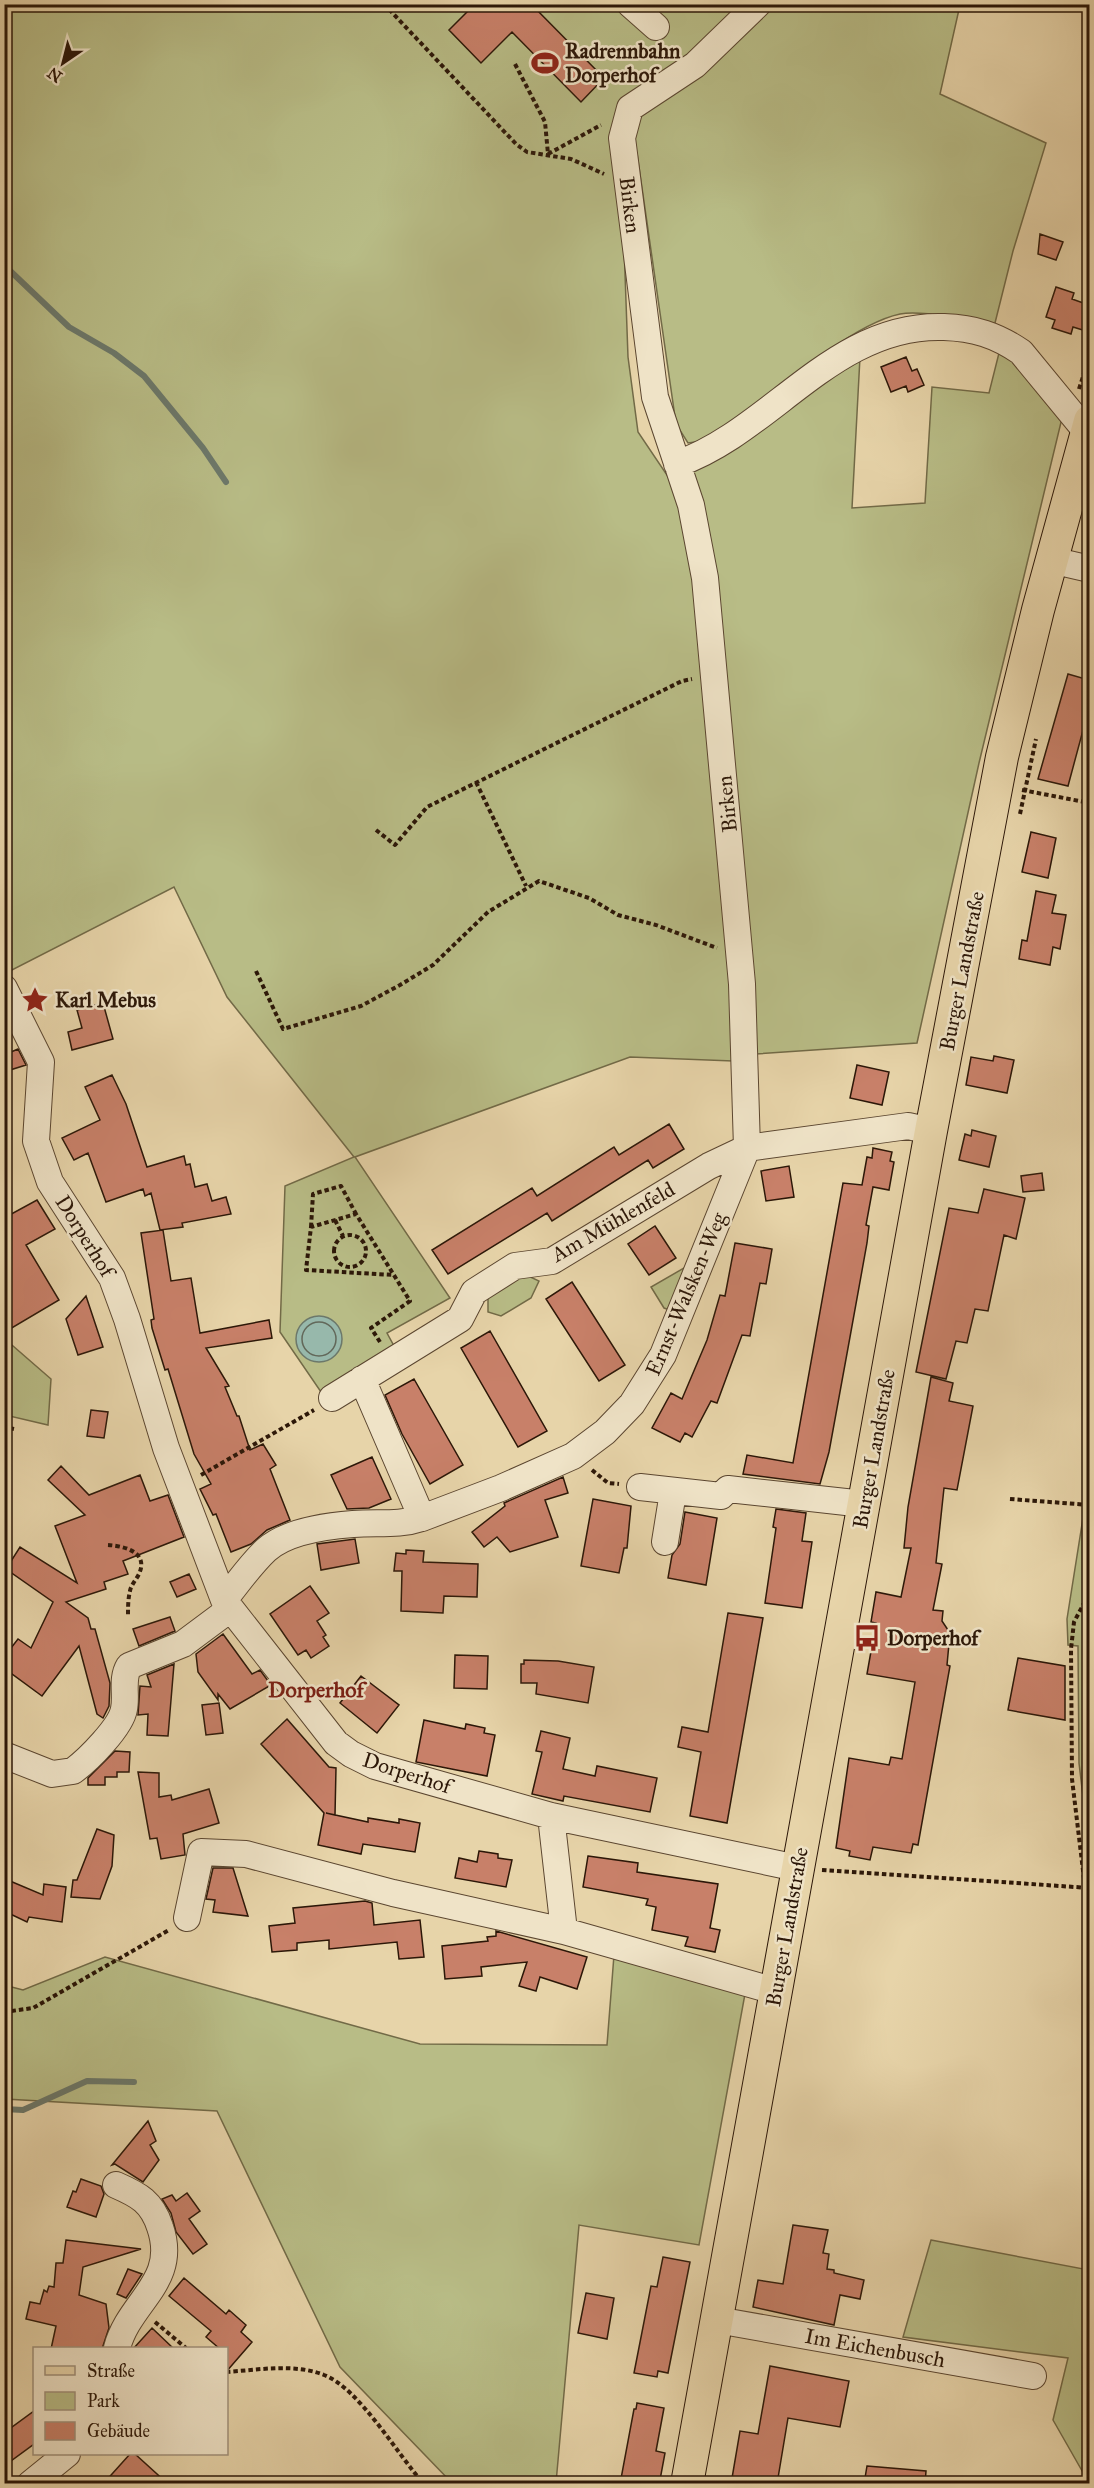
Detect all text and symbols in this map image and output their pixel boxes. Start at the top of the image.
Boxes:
north arrow [33,33,93,93]
place label: Radrennbahn Dorperhof [565,38,681,88]
sports icon: Radrennbahn Dorperhof [530,48,560,78]
text: N [43,63,66,87]
street label: Birken [614,175,646,235]
street label: Birken [711,774,743,834]
street label: Burger Landstraße [934,889,990,1053]
place icon: Karl Mebus [20,985,50,1015]
place label: Karl Mebus [55,987,156,1013]
street label: Am Mühlenfeld [546,1176,680,1268]
street label: Dorperhof [50,1190,122,1284]
street label: Ernst-Walsken-Weg [640,1208,732,1380]
street label: Burger Landstraße [847,1367,901,1531]
bus stop icon: Dorperhof [852,1623,882,1653]
place label: Dorperhof [887,1625,982,1651]
district label: Dorperhof [268,1676,367,1703]
street label: Dorperhof [360,1747,457,1800]
street label: Burger Landstraße [760,1845,814,2009]
street label: Im Eichenbusch [803,2323,947,2373]
legend [33,2347,228,2455]
text: Straße [87,2360,135,2382]
text: Park [87,2390,120,2412]
text: Gebäude [87,2420,150,2442]

